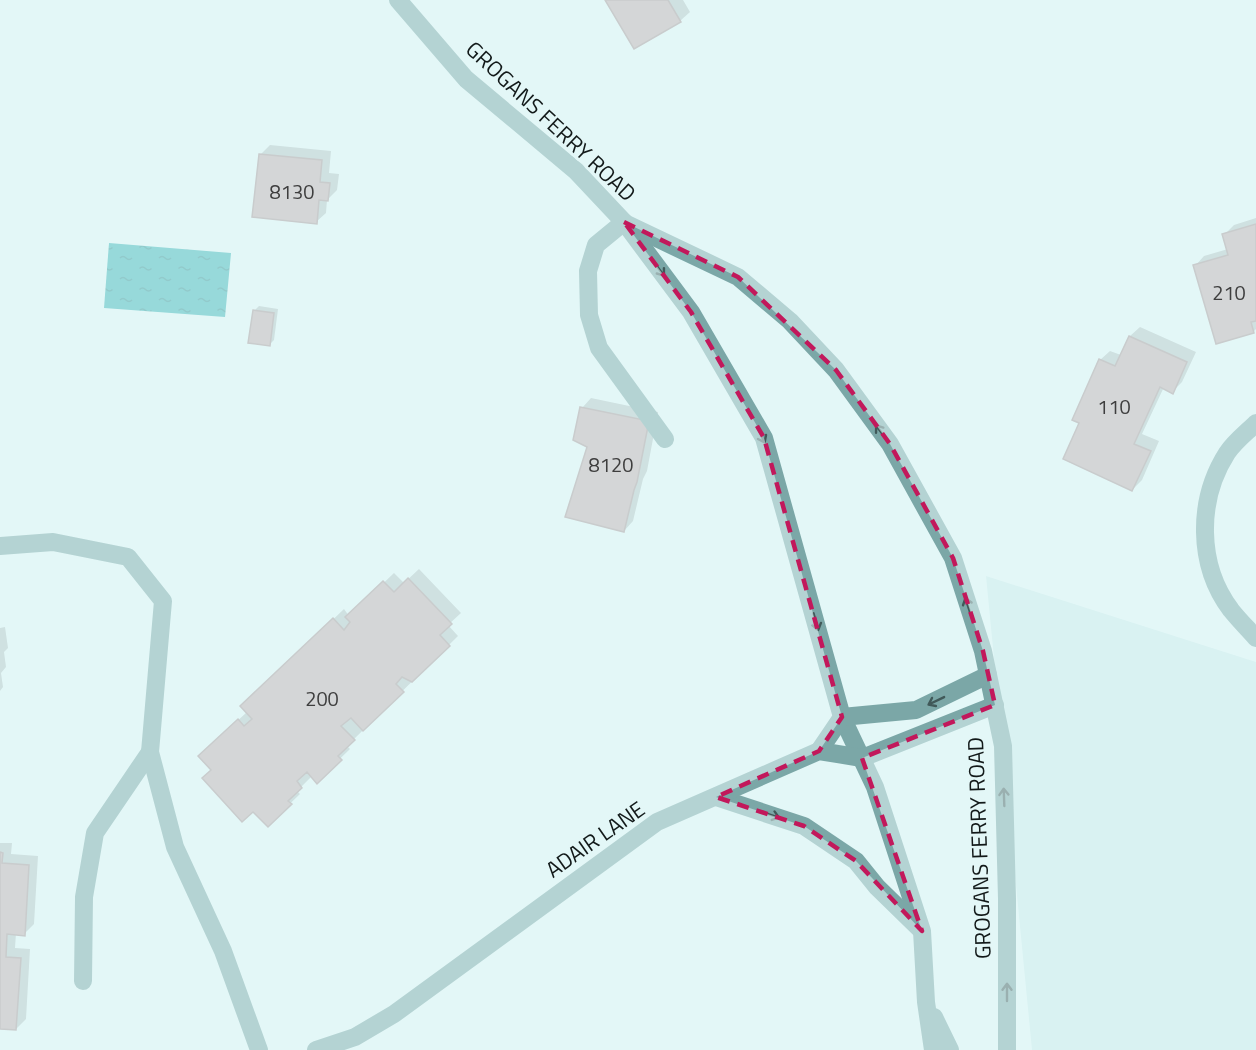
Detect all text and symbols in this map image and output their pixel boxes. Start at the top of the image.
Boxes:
street label: GROGANS FERRY ROAD [458,33,644,209]
house number: 8130 [270,176,314,207]
one-way arrow [652,261,665,277]
house number: 210 [1212,277,1246,308]
house number: 110 [1097,391,1131,422]
one-way arrow [756,425,768,443]
one-way arrow [875,425,888,441]
house number: 8120 [589,449,633,480]
one-way arrow [962,597,973,616]
one-way arrow [811,612,822,631]
house number: 200 [305,683,339,714]
one-way arrow [927,695,945,707]
street label: GROGANS FERRY ROAD [958,736,1000,960]
one-way arrow [999,787,1010,807]
street label: ADAIR LANE [538,792,652,886]
one-way arrow [761,811,780,822]
one-way arrow [1001,982,1013,1002]

